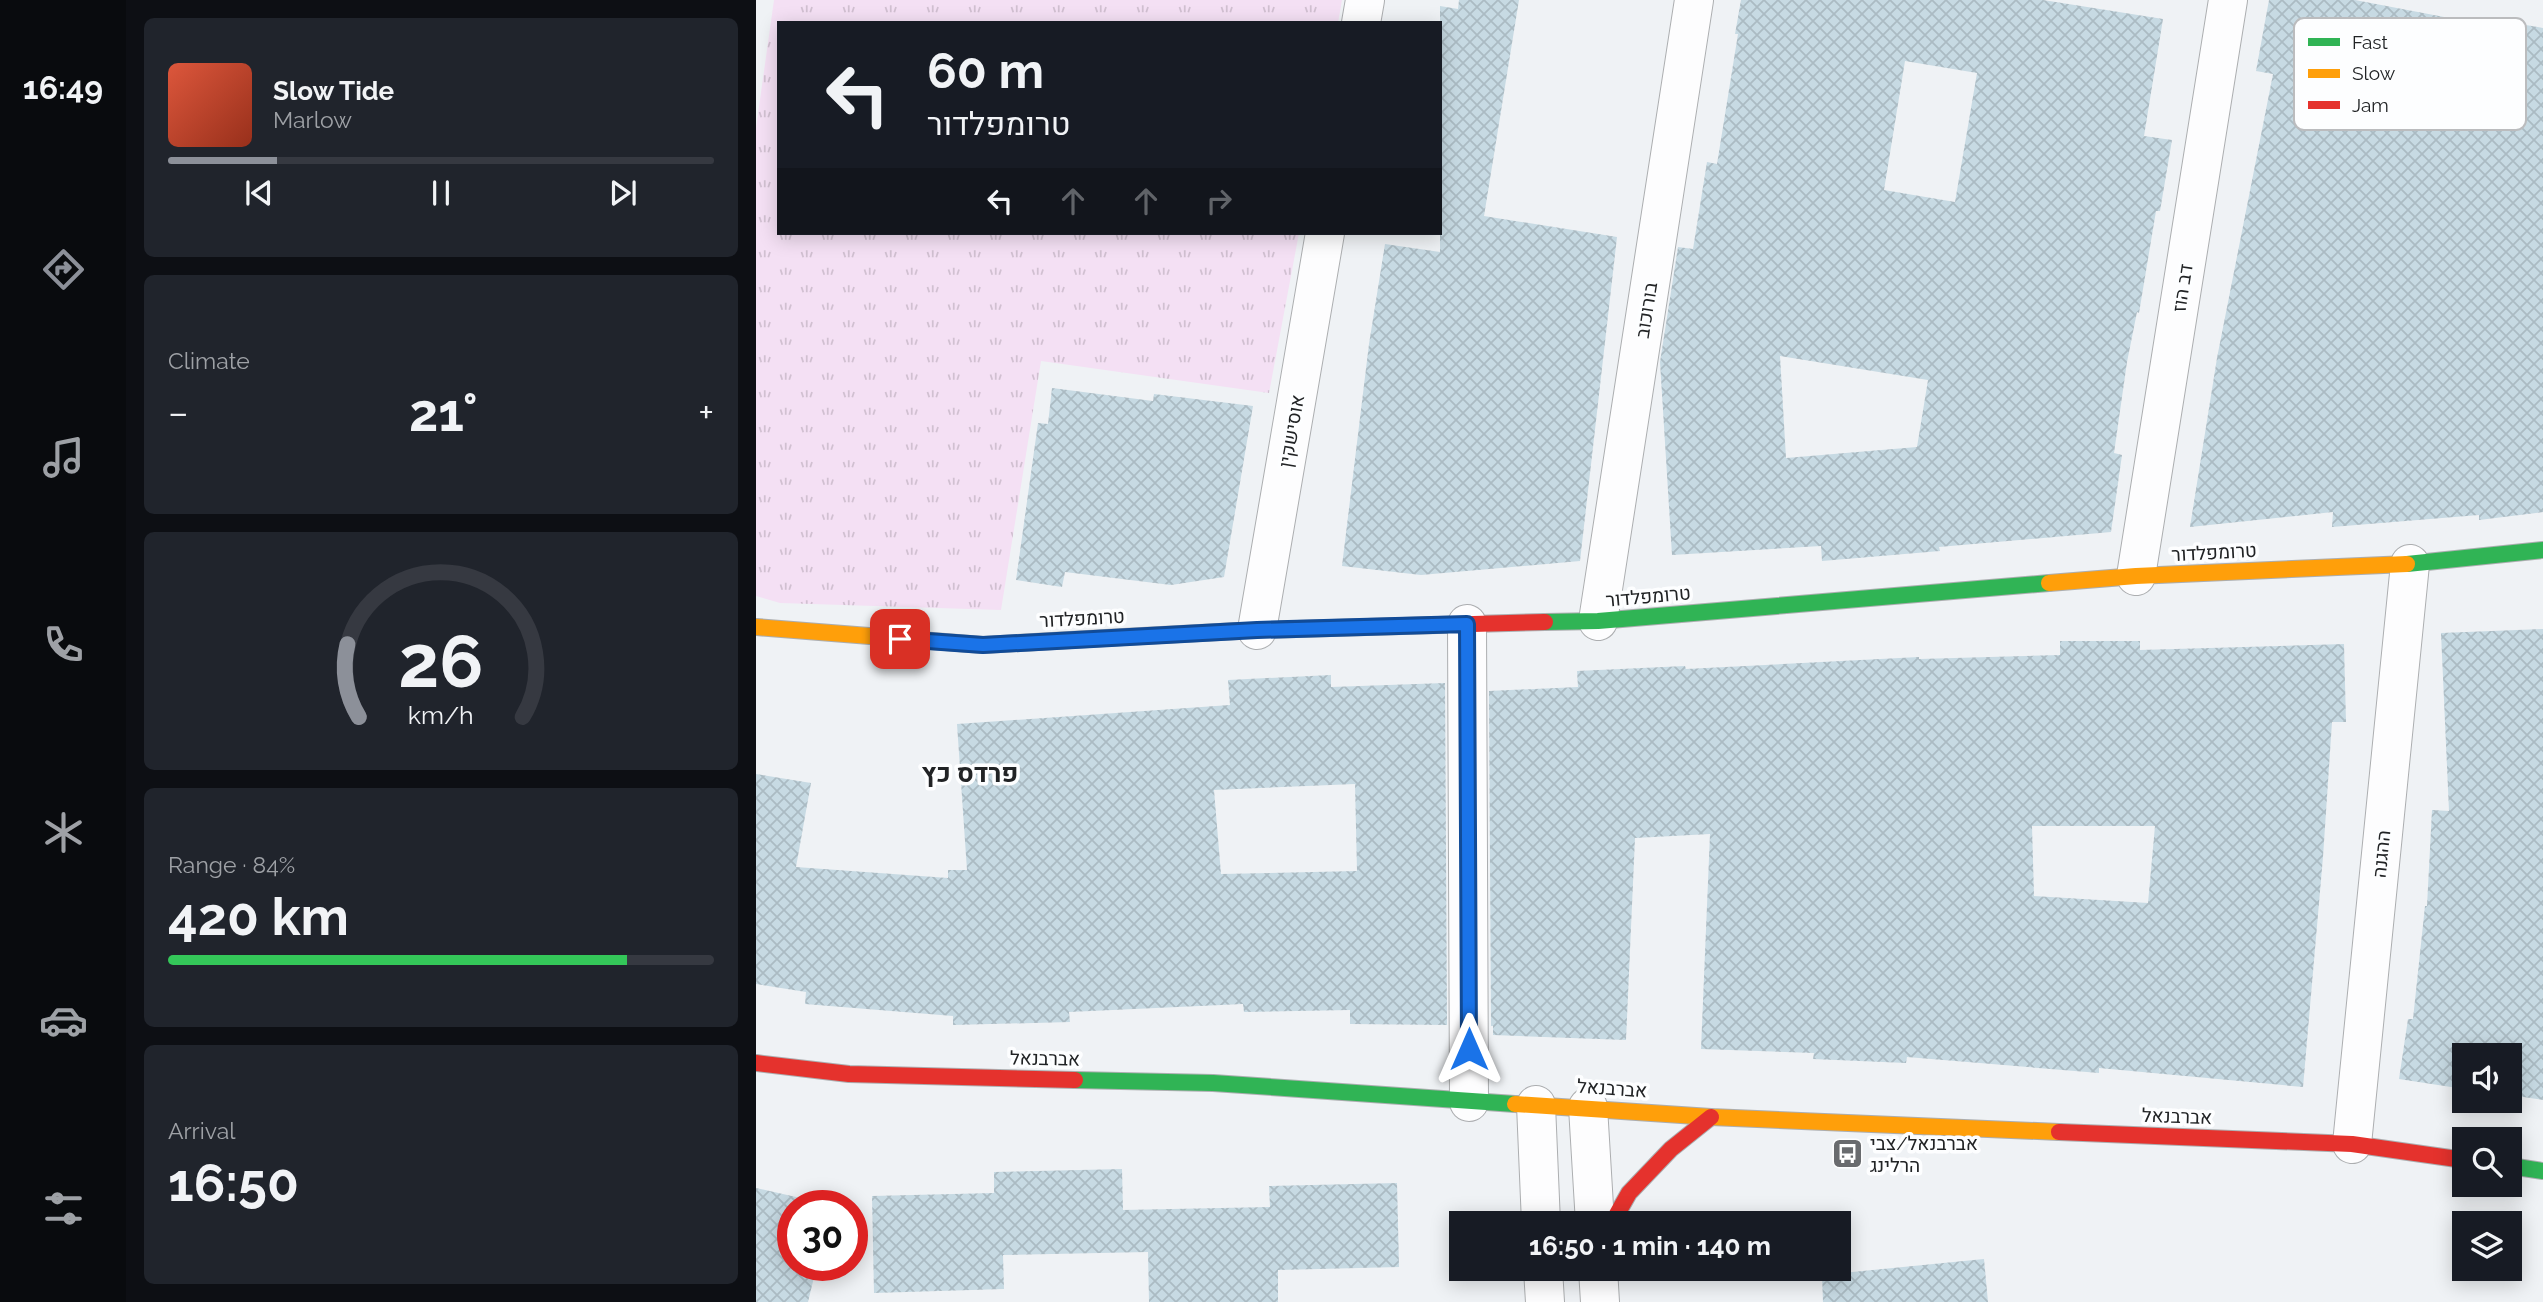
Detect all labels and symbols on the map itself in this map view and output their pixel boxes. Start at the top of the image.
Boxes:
legend [2294,18,2526,130]
text: Fast [2352,31,2388,53]
text: Slow [2352,62,2396,84]
text: Jam [2352,94,2389,116]
street label: דב הוז [2167,262,2197,314]
street label: בורוכוב [1631,280,1661,340]
street label: אוסישקין [1274,393,1308,469]
street label: טרומפלדור [2171,539,2257,565]
street label: טרומפלדור [1605,581,1691,611]
street label: טרומפלדור [1039,605,1125,631]
pin [870,609,930,669]
district label: פרדס כץ [921,758,1019,788]
street label: ההגנה [2368,829,2394,879]
position arrow [1432,1012,1506,1086]
street label: אברבנאל [1010,1046,1080,1070]
street label: אברבנאל [1576,1075,1648,1101]
street label: אברבנאל [2141,1104,2213,1128]
place label: אברבנאל/צבי הרלינג [1870,1132,1978,1176]
bus stop icon: אברבנאל/צבי הרלינג [1830,1137,1864,1171]
speed limit sign: 30 [777,1190,868,1281]

